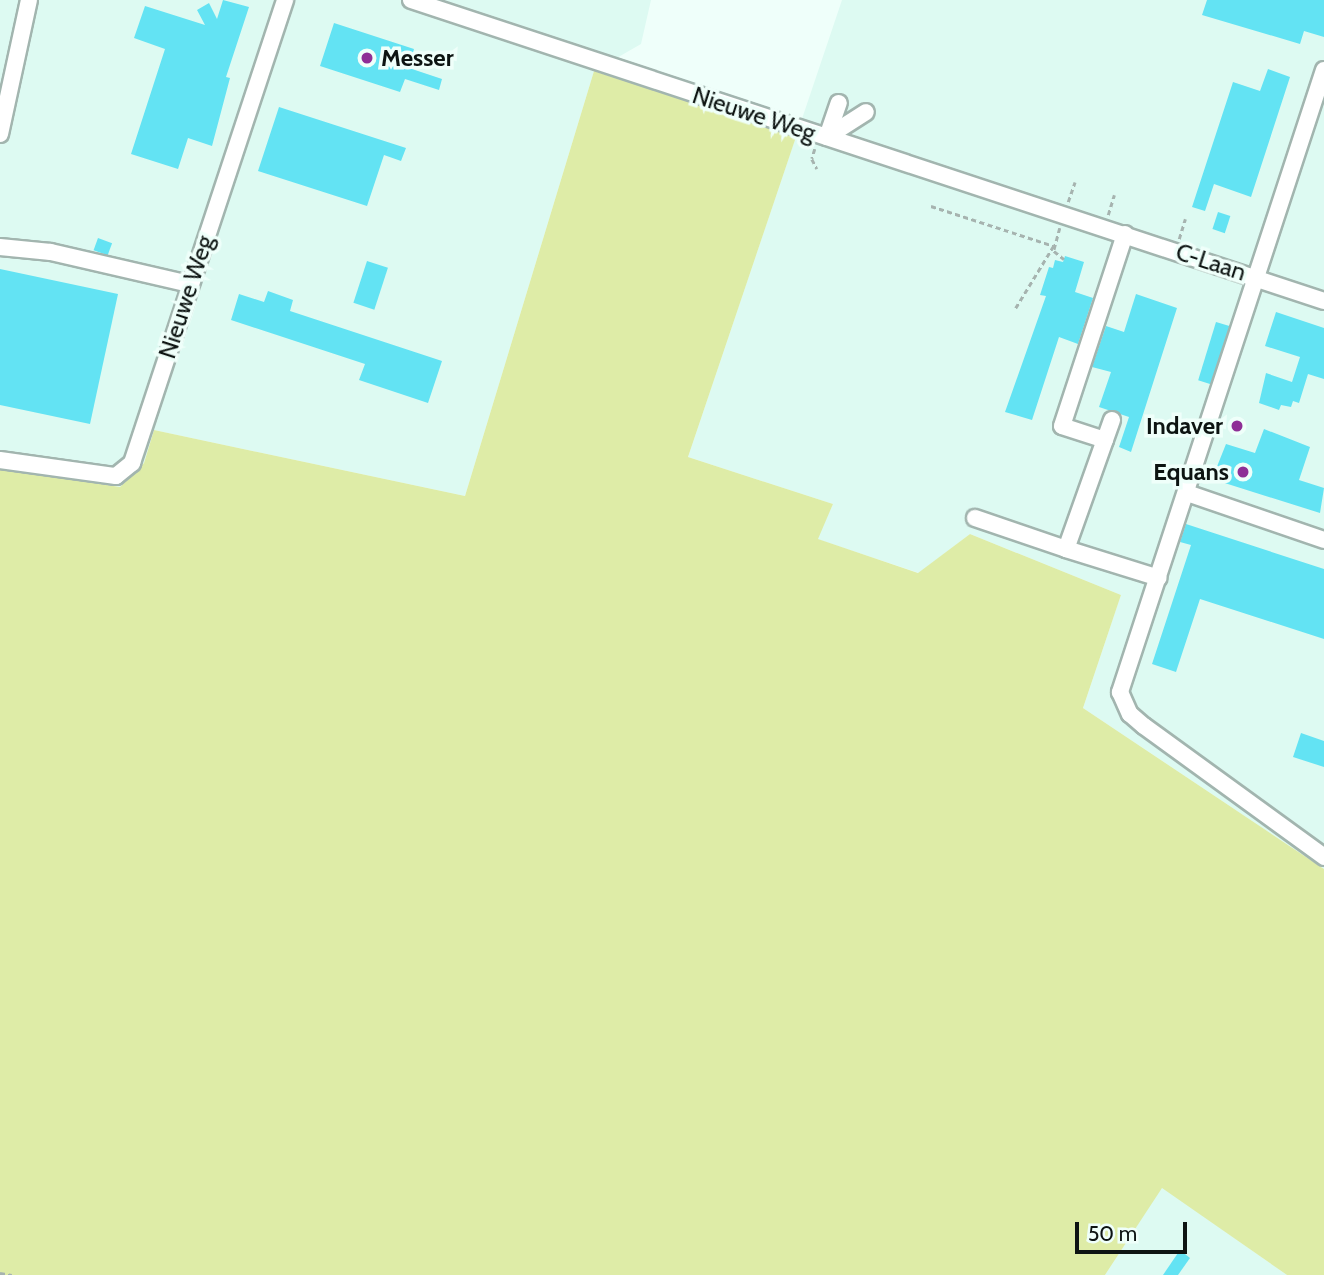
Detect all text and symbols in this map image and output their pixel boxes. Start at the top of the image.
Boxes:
place label: Messer [381,44,454,72]
marker: Messer [359,50,375,66]
street label: Nieuwe Weg [689,81,819,147]
street label: Nieuwe Weg [153,232,219,362]
street label: C-Laan [1172,237,1250,287]
place label: Indaver [1146,412,1223,440]
marker: Indaver [1229,418,1245,434]
place label: Equans [1153,458,1229,486]
marker: Equans [1235,464,1251,480]
scale bar [1079,1208,1191,1252]
text: 50 m [1088,1221,1137,1246]

